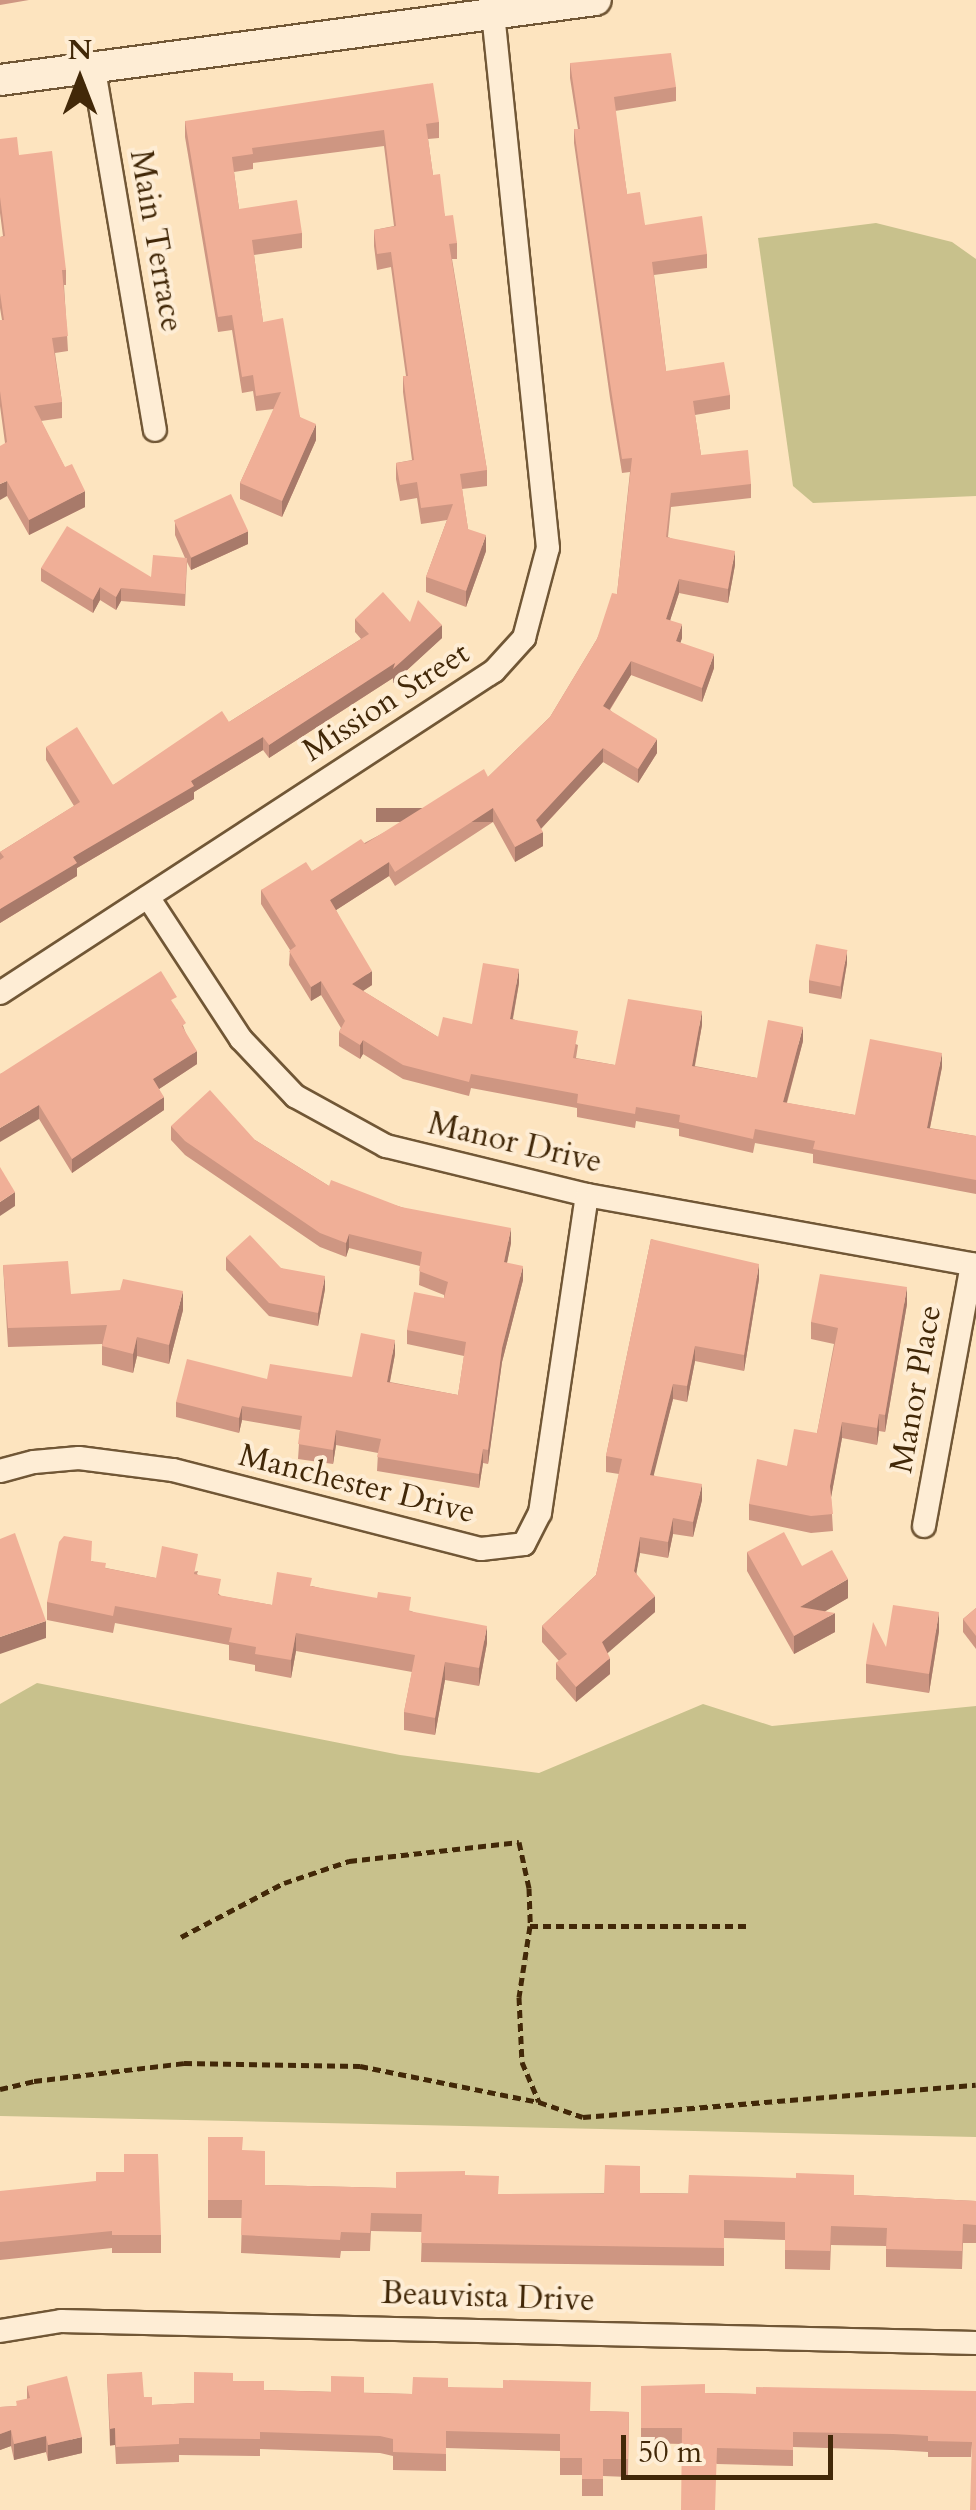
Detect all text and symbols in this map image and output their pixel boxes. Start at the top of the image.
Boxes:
north arrow [30,30,130,130]
text: N [68,31,92,69]
street label: Main Terrace [121,147,191,335]
street label: Mission Street [296,634,476,770]
street label: Manor Drive [424,1104,606,1182]
street label: Manor Place [882,1302,950,1476]
street label: Manchester Drive [235,1436,479,1532]
street label: Beauvista Drive [381,2274,595,2320]
scale bar [626,2415,838,2477]
text: 50 m [638,2432,702,2473]

